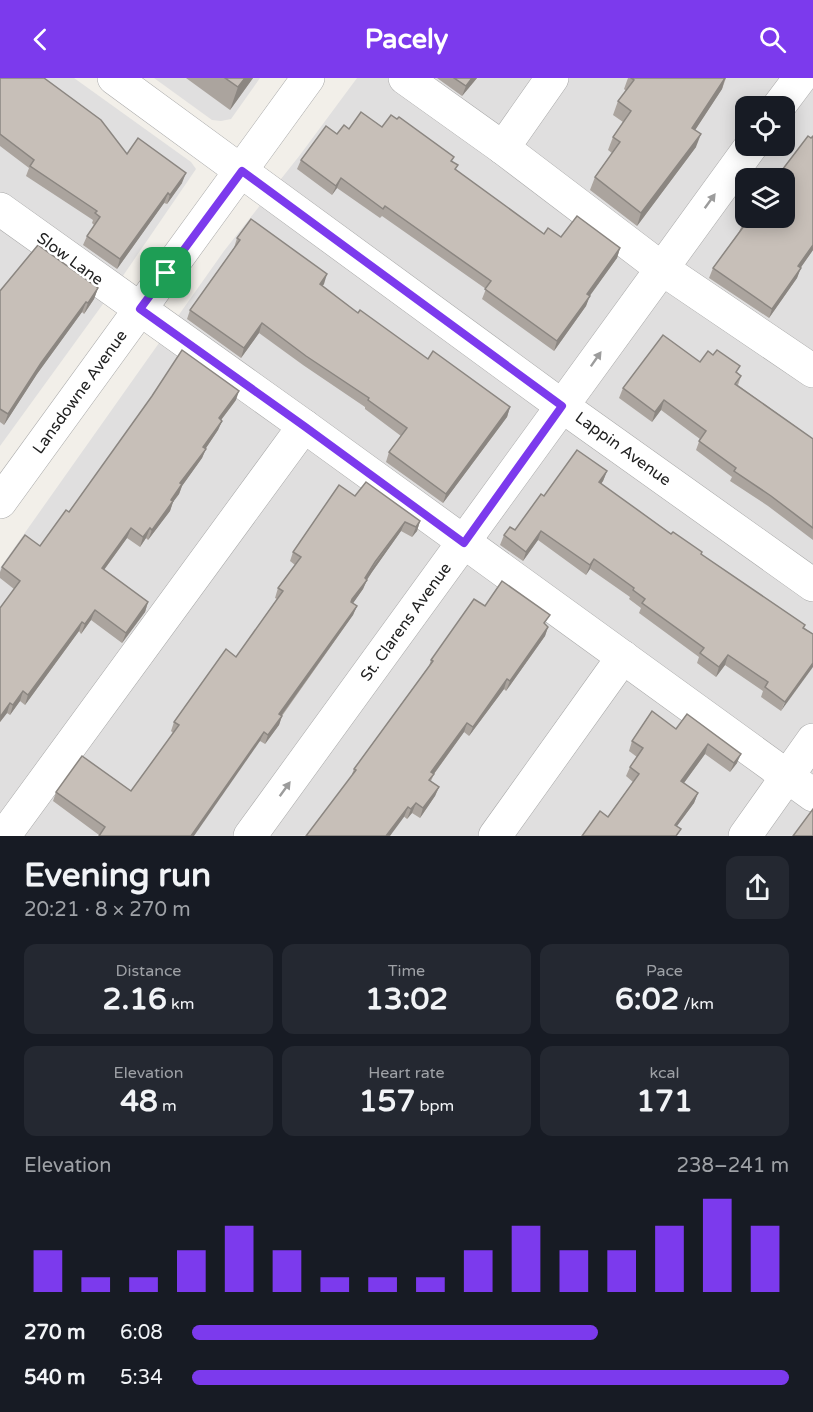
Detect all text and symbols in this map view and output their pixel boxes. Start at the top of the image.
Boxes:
icon: back [24,23,57,56]
text: Pacely [365,23,448,56]
icon: search [756,23,789,56]
map controls [735,96,795,228]
button: locate [735,96,795,156]
button: layers [735,168,795,228]
one-way arrow [704,193,716,209]
street label: Slow Lane [33,228,107,290]
pin [140,247,191,298]
icon: arrive [149,256,182,289]
street label: Lansdowne Avenue [28,326,132,458]
one-way arrow [590,351,602,366]
street label: Lappin Avenue [571,408,675,490]
street label: St. Clarens Avenue [356,559,456,685]
one-way arrow [279,781,291,797]
text: Evening run [24,856,211,895]
button: share [726,856,789,919]
text: 20:21 · 8 × 270 m [24,898,191,922]
text: Distance [116,961,181,981]
text: Time [388,961,425,981]
text: Pace [646,961,683,981]
text: 2.16 [103,981,167,1018]
text: 13:02 [365,981,448,1018]
text: 6:02 [615,981,679,1018]
text: km [167,994,194,1014]
text: /km [679,994,714,1014]
text: Elevation [114,1063,183,1083]
text: Heart rate [368,1063,445,1083]
text: kcal [649,1063,680,1083]
text: 48 [120,1083,158,1120]
text: 157 [359,1083,415,1120]
text: 171 [636,1083,693,1120]
text: m [158,1096,177,1116]
text: bpm [415,1096,454,1116]
text: Elevation [24,1154,111,1178]
text: 238–241 m [676,1154,789,1178]
text: 270 m [24,1321,85,1345]
text: 6:08 [120,1321,163,1345]
text: 540 m [24,1366,85,1390]
text: 5:34 [120,1366,163,1390]

